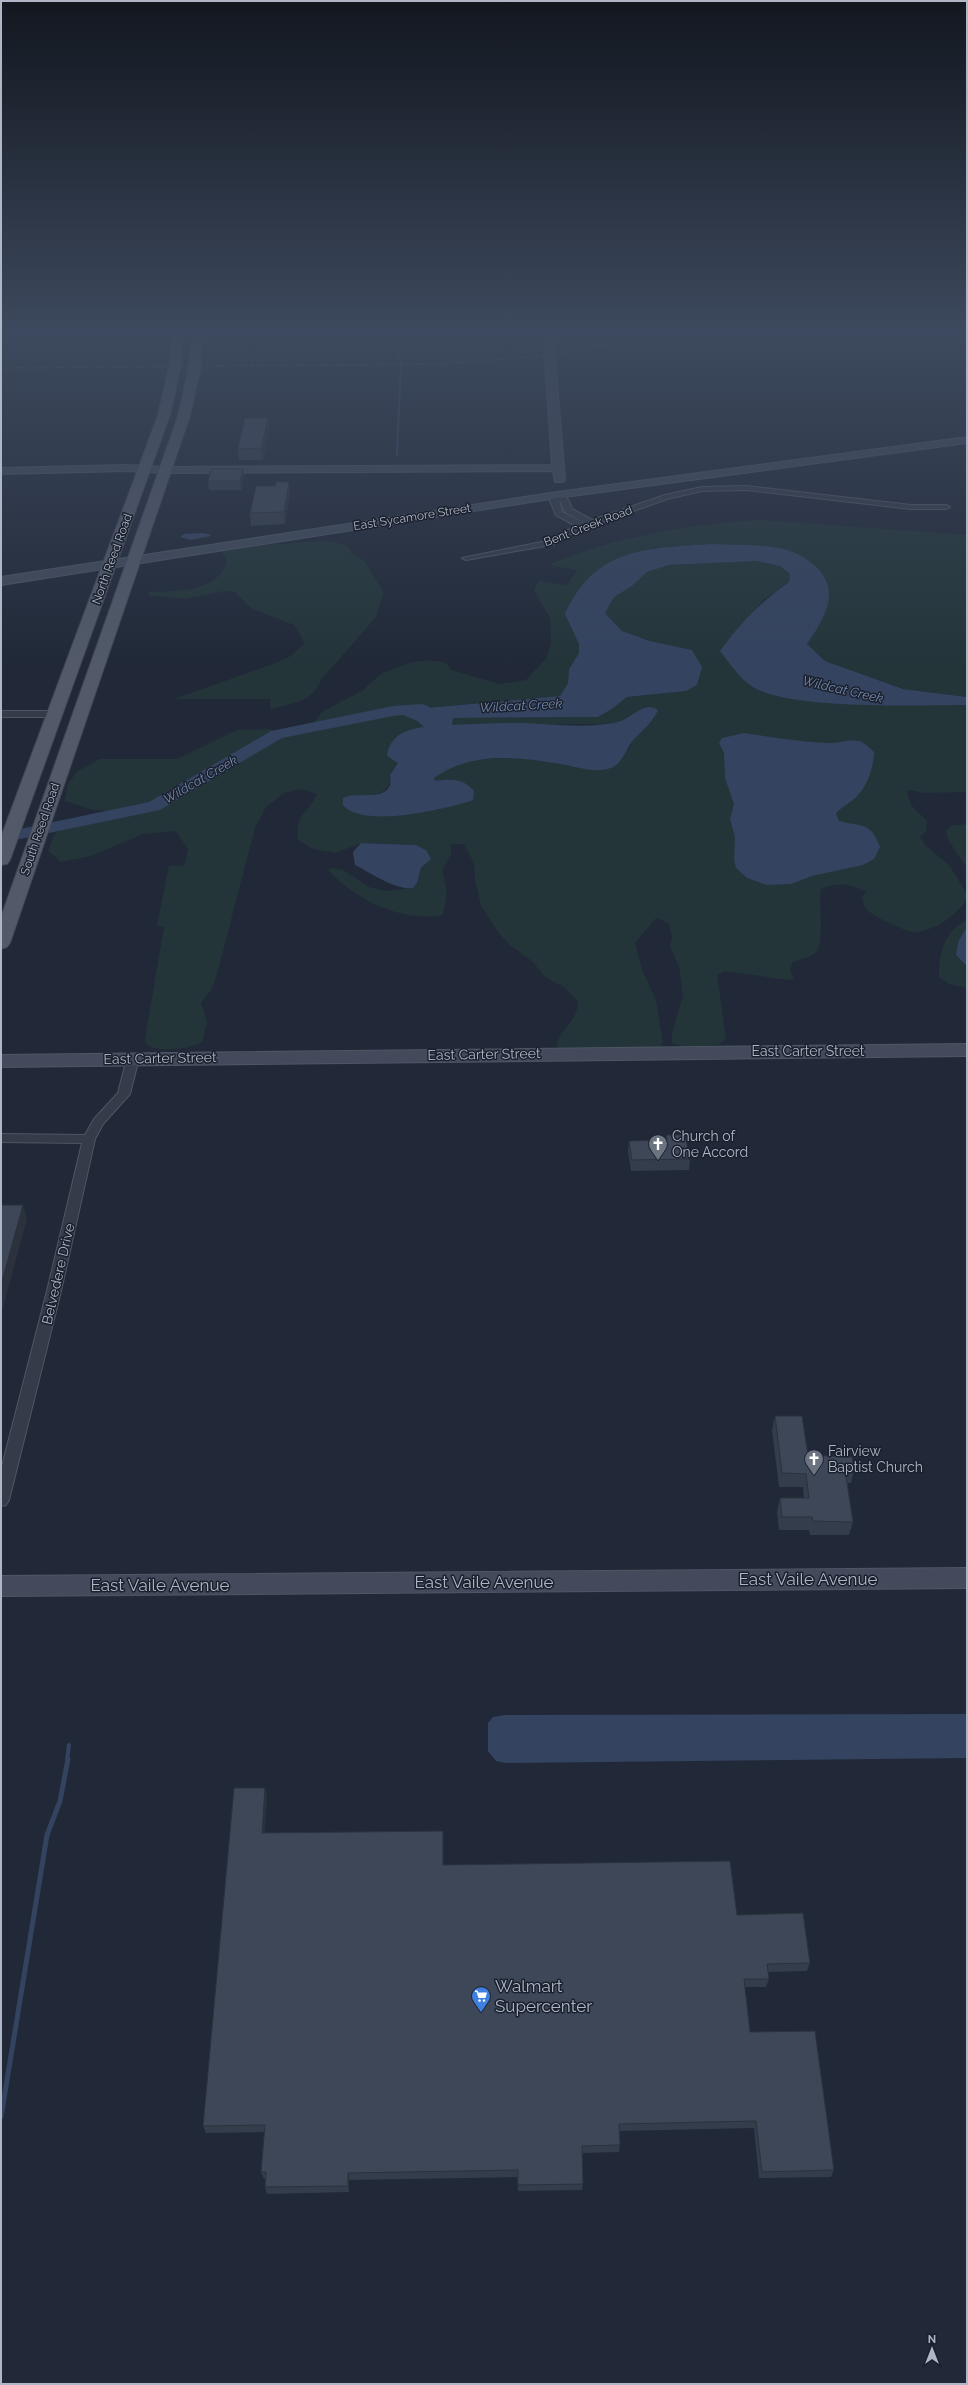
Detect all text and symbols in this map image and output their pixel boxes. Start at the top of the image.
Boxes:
street label: East Sycamore Street [352,501,472,533]
street label: Bent Creek Road [542,503,634,549]
street label: North Reed Road [89,512,135,606]
water label: Wildcat Creek [801,673,885,706]
water label: Wildcat Creek [479,696,563,715]
water label: Wildcat Creek [161,752,240,807]
street label: South Reed Road [18,781,62,877]
street label: East Carter Street [751,1043,865,1059]
street label: East Carter Street [427,1045,541,1063]
street label: East Carter Street [103,1049,217,1067]
place label: Church of One Accord [672,1128,748,1160]
church icon: Church of One Accord [647,1133,669,1161]
street label: Belvedere Drive [39,1222,77,1326]
place label: Fairview Baptist Church [828,1443,923,1475]
church icon: Fairview Baptist Church [803,1448,825,1476]
street label: East Vaile Avenue [739,1569,877,1589]
street label: East Vaile Avenue [415,1572,553,1592]
street label: East Vaile Avenue [91,1575,229,1595]
place label: Walmart Supercenter [495,1976,592,2016]
supermarket icon: Walmart Supercenter [470,1985,492,2013]
north arrow [912,2329,952,2369]
text: N [928,2333,936,2346]

